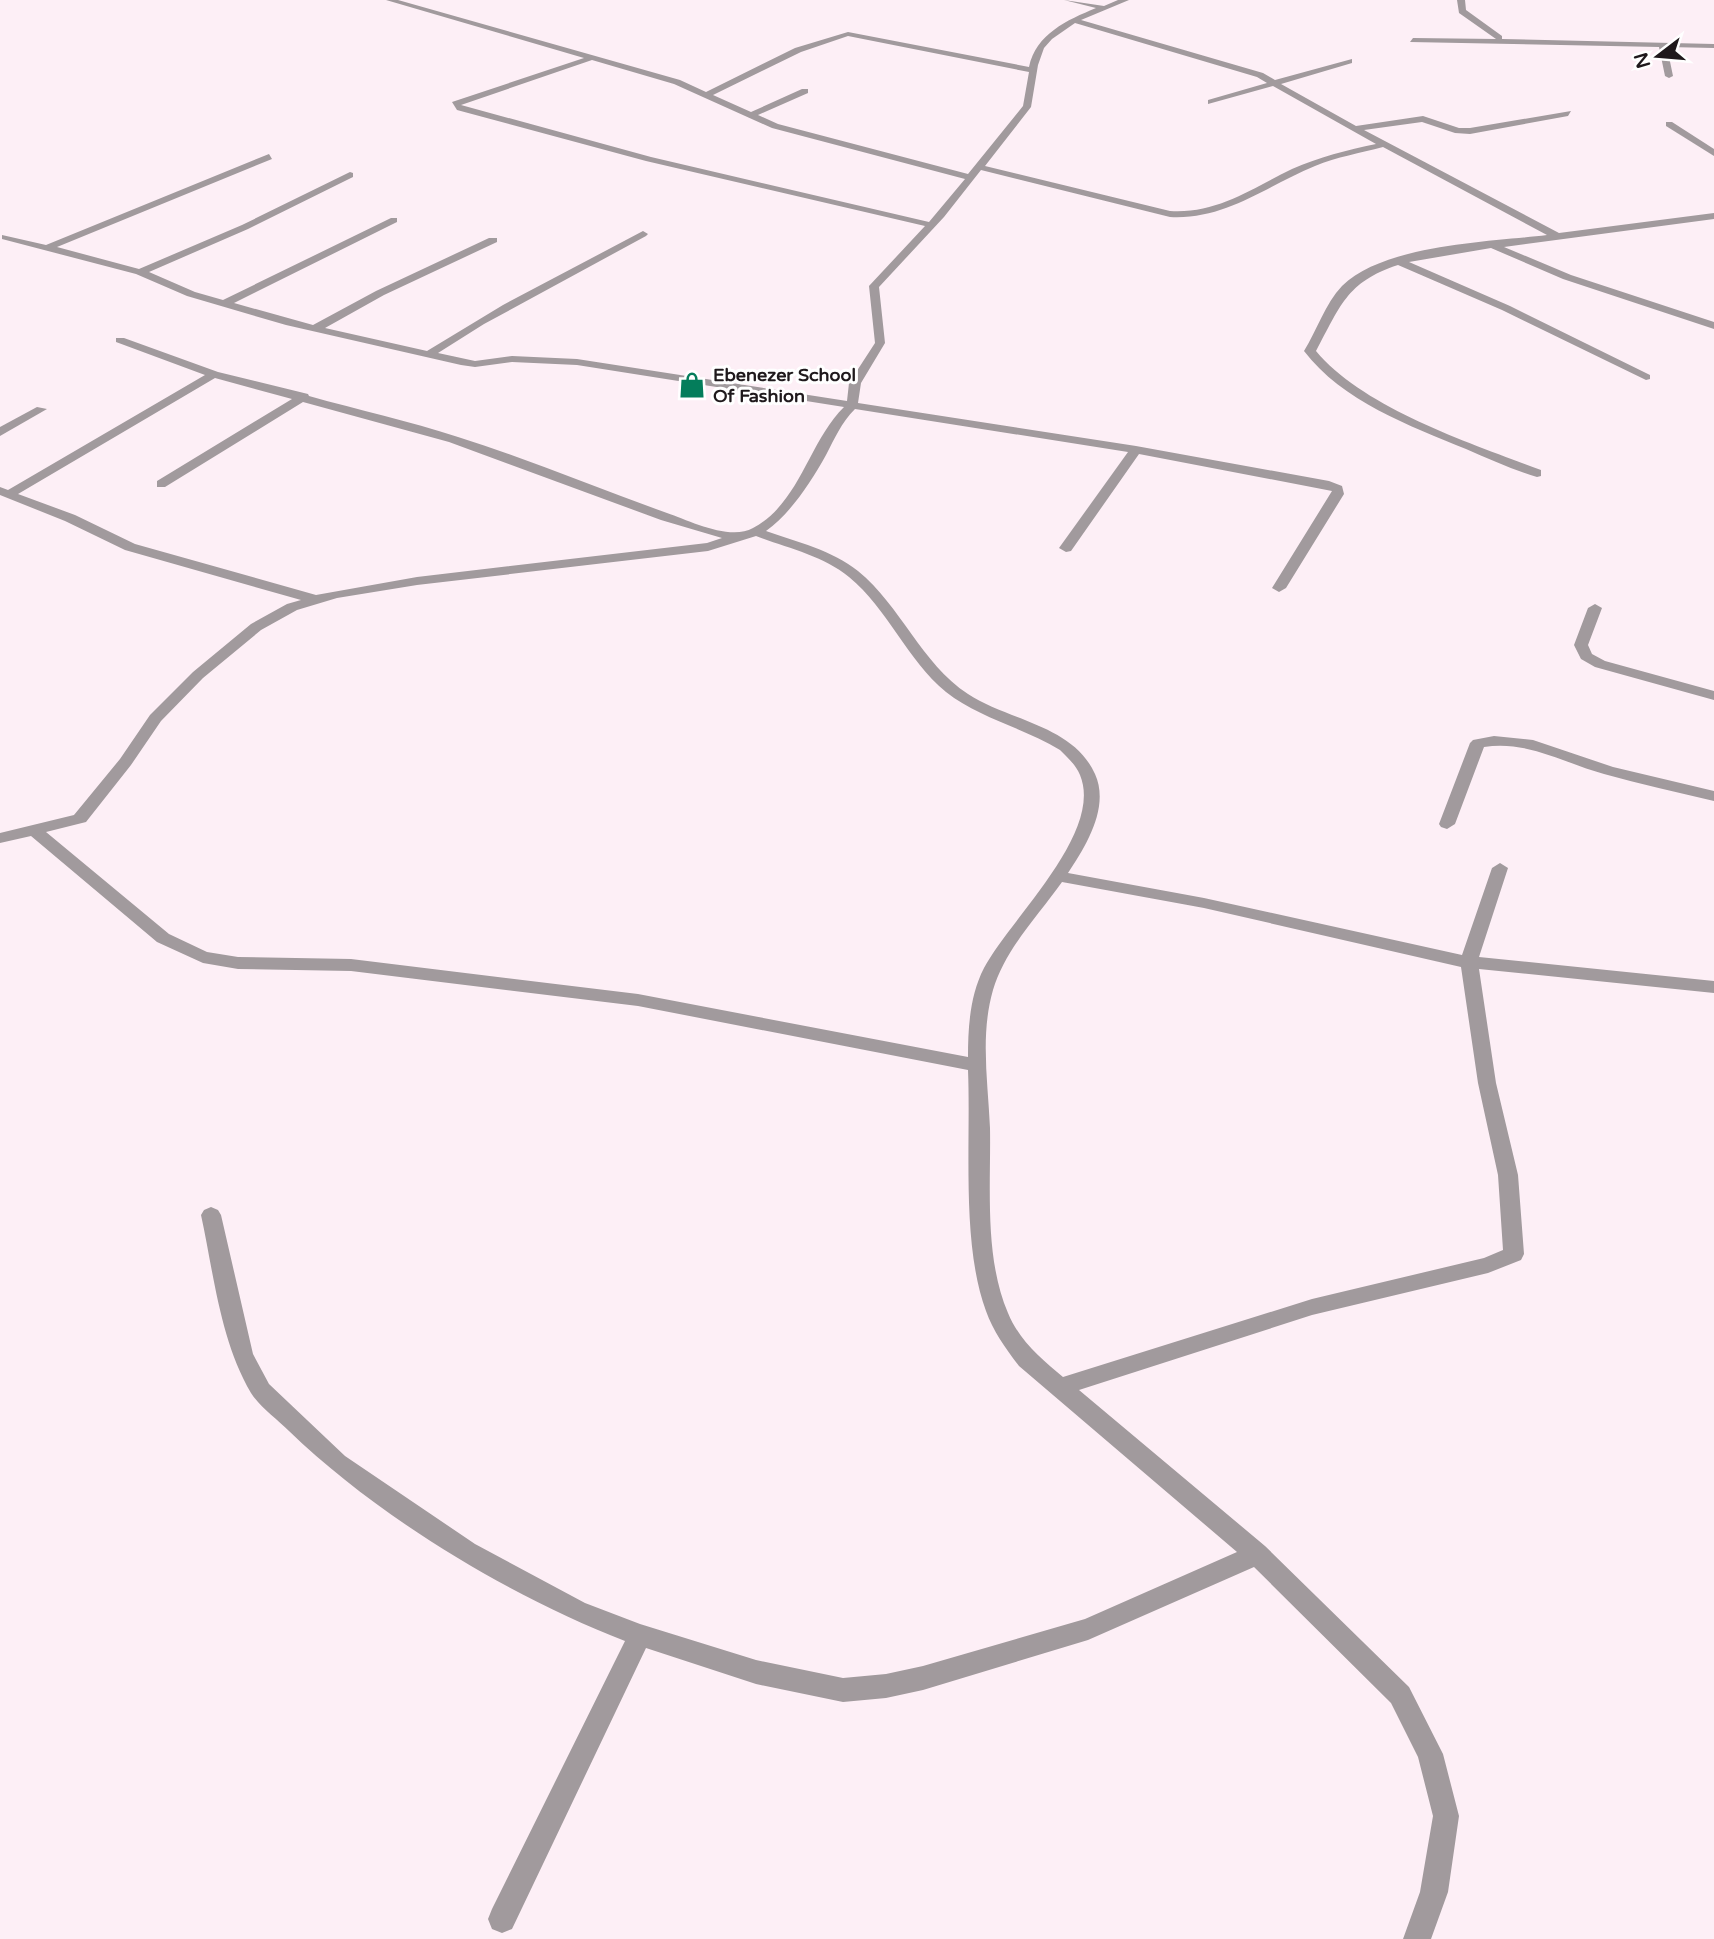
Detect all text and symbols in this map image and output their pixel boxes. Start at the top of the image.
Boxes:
north arrow [1623,21,1693,91]
text: N [1630,50,1655,71]
place label: Ebenezer School Of Fashion [713,364,856,407]
shop icon: Ebenezer School Of Fashion [677,370,707,400]

